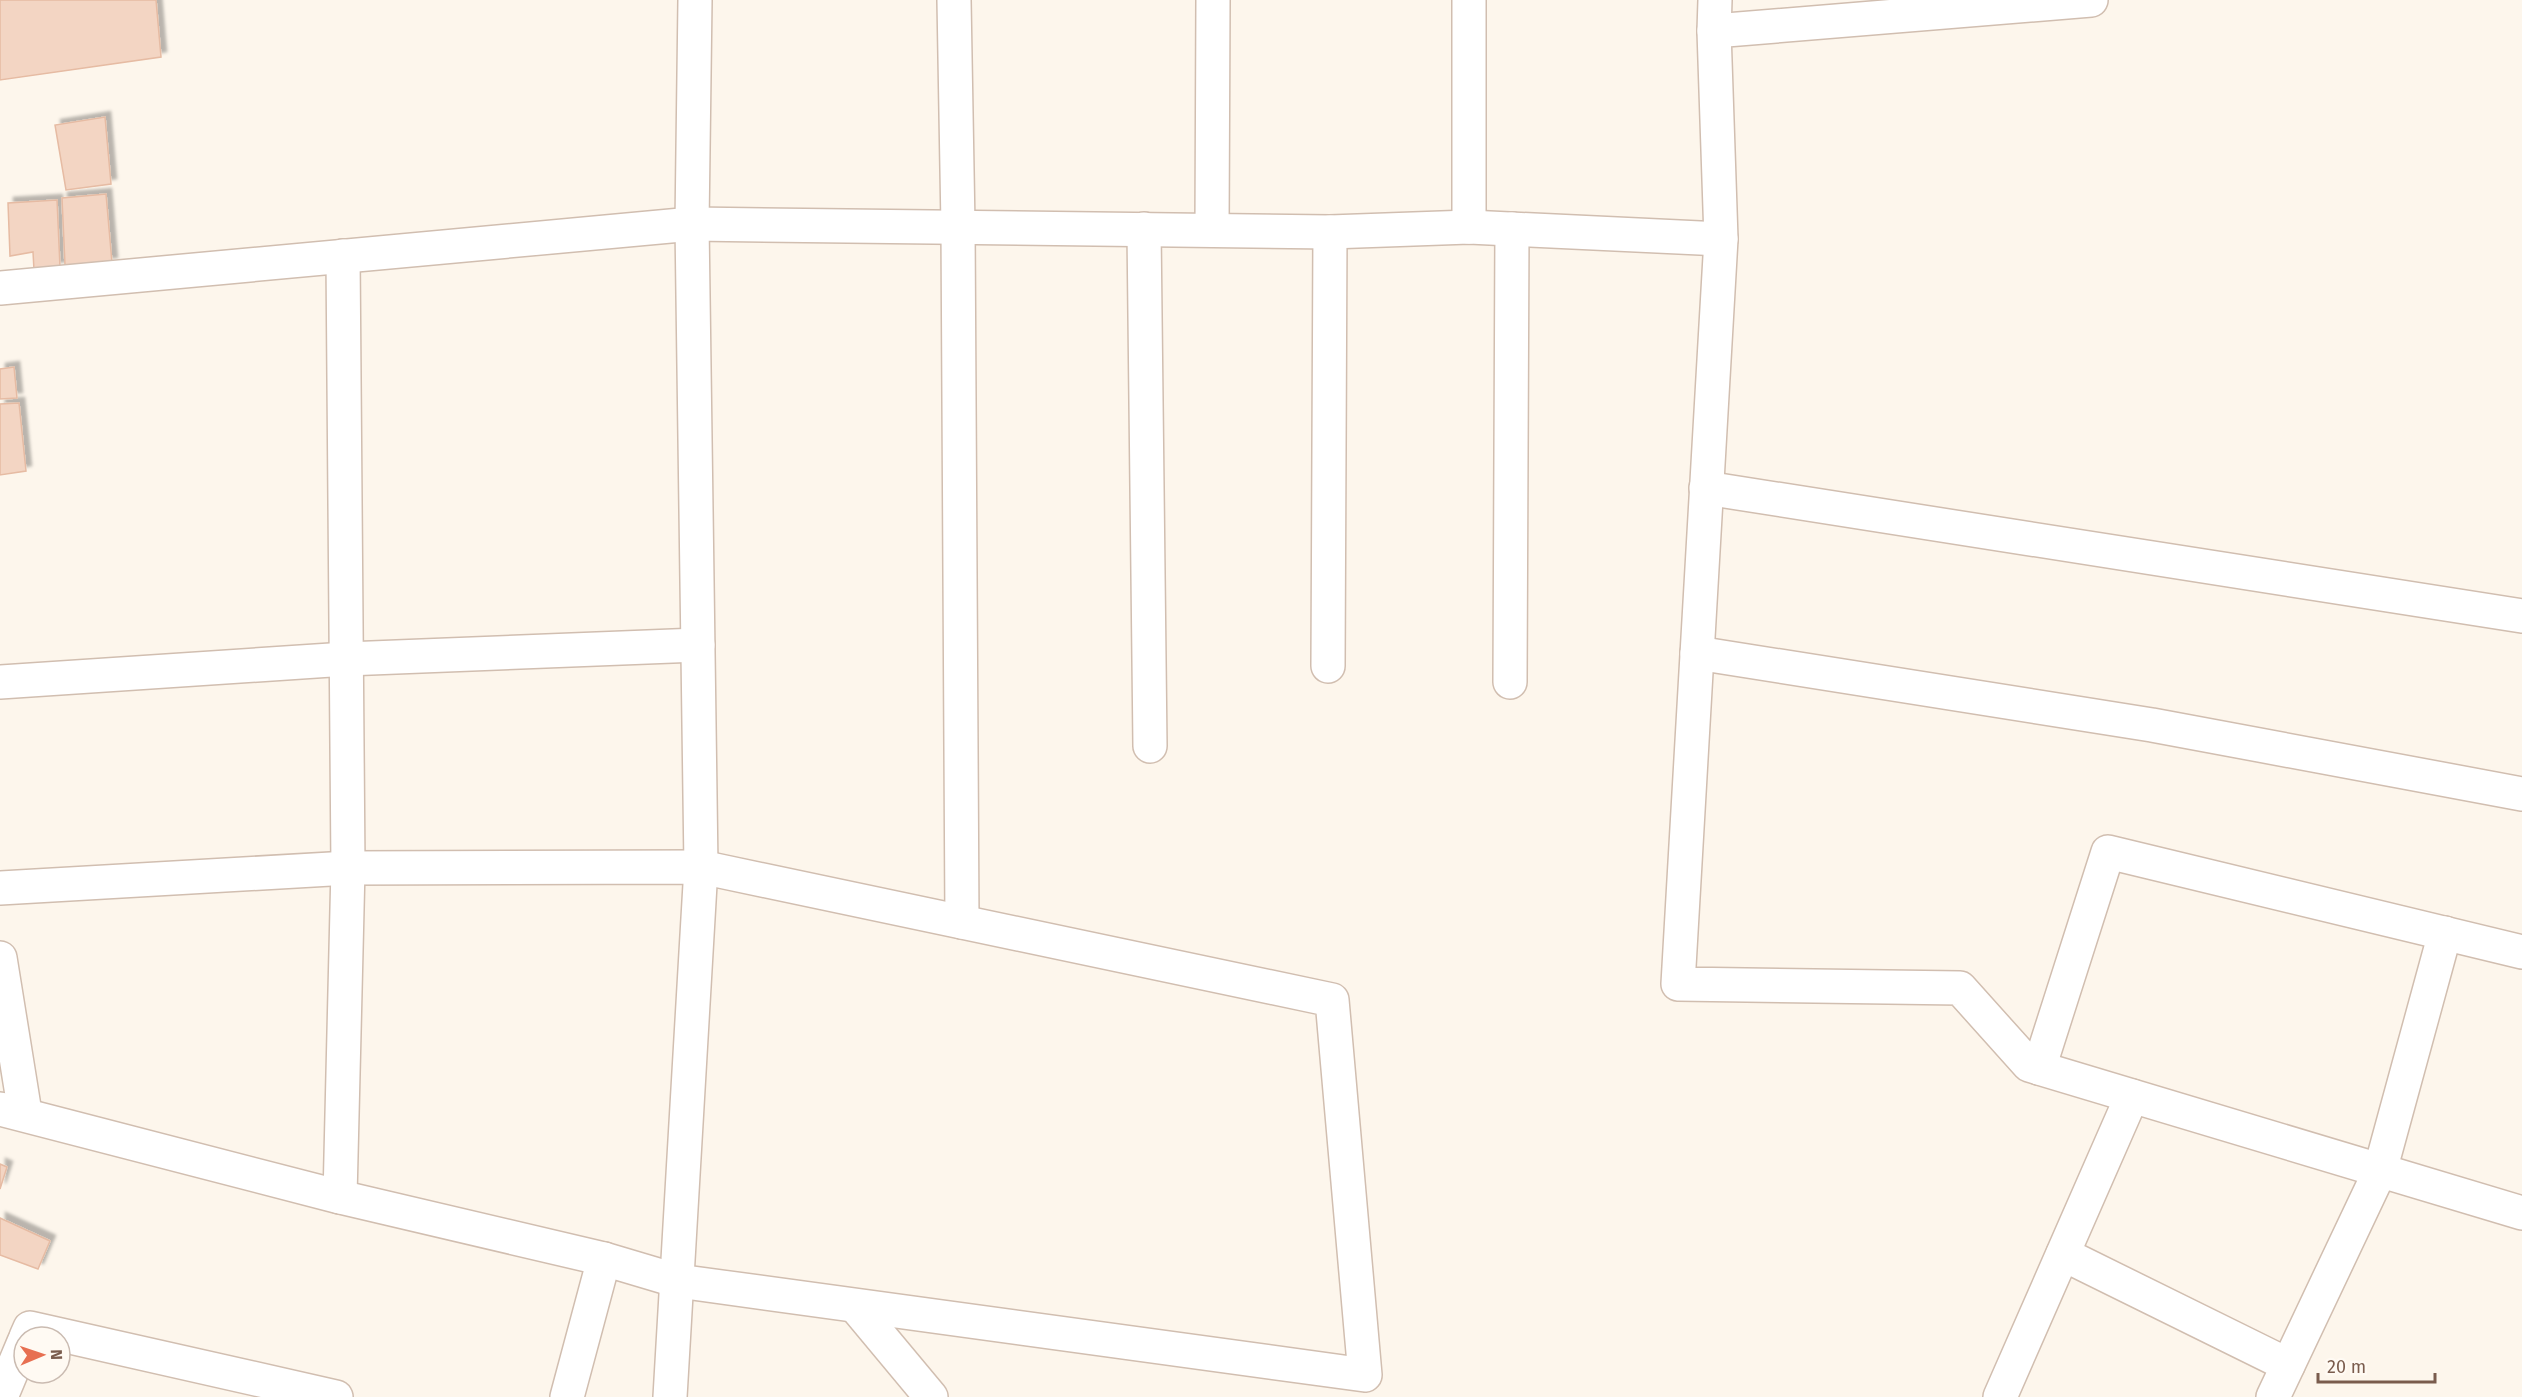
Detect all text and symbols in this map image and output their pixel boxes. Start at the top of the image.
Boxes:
north arrow [12,1325,72,1385]
scale bar [2318,1346,2435,1384]
text: N [47,1349,66,1360]
text: 20 m [2327,1356,2366,1378]

